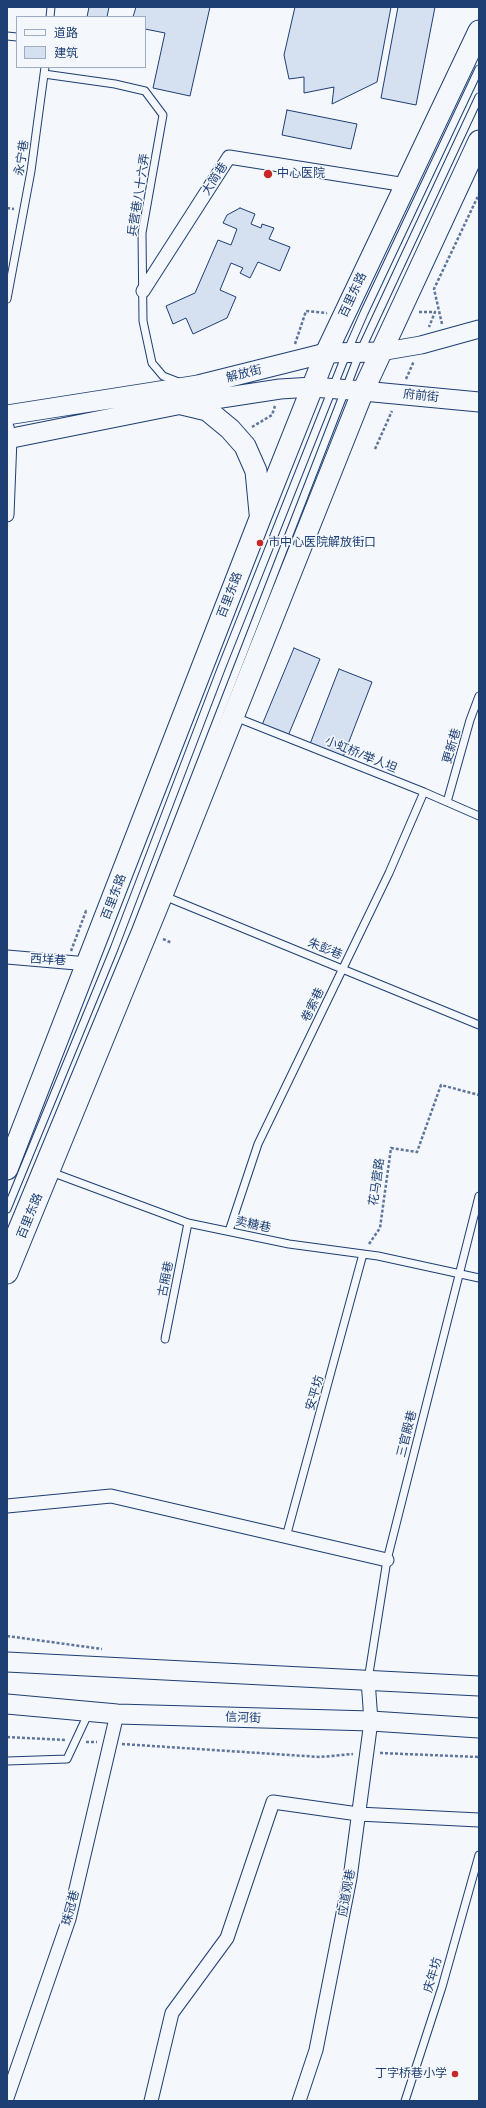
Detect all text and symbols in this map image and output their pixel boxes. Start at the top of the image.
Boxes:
legend [16,16,146,68]
text: 道路 [54,24,78,41]
text: 建筑 [54,44,78,61]
street label: 永宁巷 [12,139,32,177]
street label: 兵营巷八十六弄 [125,152,153,238]
street label: 大简巷 [199,160,231,198]
place label: 中心医院 [277,167,325,181]
marker: 中心医院 [262,168,274,180]
street label: 百里东路 [336,270,370,320]
street label: 解放街 [225,363,263,385]
street label: 府前街 [402,387,440,405]
place label: 市中心医院解放街口 [268,536,376,550]
marker: 市中心医院解放街口 [255,538,265,548]
street label: 百里东路 [215,570,245,620]
street label: 更新巷 [440,727,464,765]
street label: 小虹桥/举人坦 [323,734,399,776]
street label: 百里东路 [99,872,129,922]
street label: 朱彭巷 [306,936,344,962]
street label: 西垟巷 [30,952,66,968]
street label: 卷索巷 [299,986,327,1024]
street label: 花马营路 [367,1157,387,1207]
street label: 百里东路 [14,1191,46,1241]
street label: 卖糖巷 [234,1214,272,1236]
street label: 古厢巷 [155,1260,177,1298]
street label: 安平坊 [303,1374,327,1412]
street label: 三官殿巷 [394,1409,420,1459]
street label: 信河街 [225,1710,261,1726]
street label: 应道观巷 [336,1868,358,1918]
street label: 珠冠巷 [59,1889,83,1927]
street label: 庆年坊 [421,1956,445,1994]
place label: 丁字桥巷小学 [375,2067,447,2081]
marker: 丁字桥巷小学 [450,2069,460,2079]

